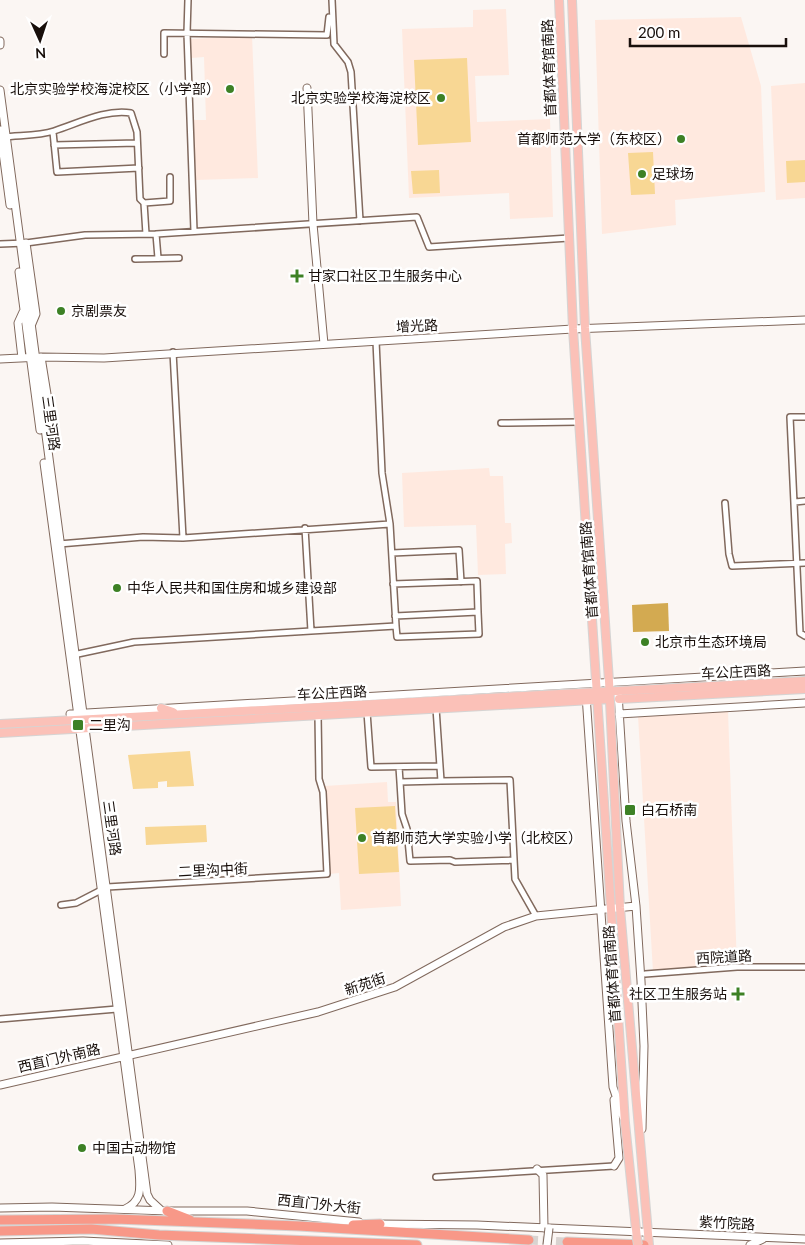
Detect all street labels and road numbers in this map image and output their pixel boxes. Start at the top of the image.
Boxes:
street label: 首都体育馆南路 [538,19,559,117]
street label: 增光路 [396,316,438,335]
street label: 三里河路 [39,394,64,452]
street label: 首都体育馆南路 [577,521,600,620]
street label: 车公庄西路 [701,661,771,682]
street label: 车公庄西路 [297,682,367,703]
street label: 三里河路 [100,799,125,857]
street label: 二里沟中街 [178,859,248,880]
street label: 首都体育馆南路 [600,925,623,1024]
street label: 西院道路 [696,947,752,966]
street label: 新苑街 [342,969,387,998]
street label: 西直门外南路 [16,1040,102,1075]
street label: 西直门外大街 [276,1191,362,1216]
street label: 紫竹院路 [699,1213,755,1232]

